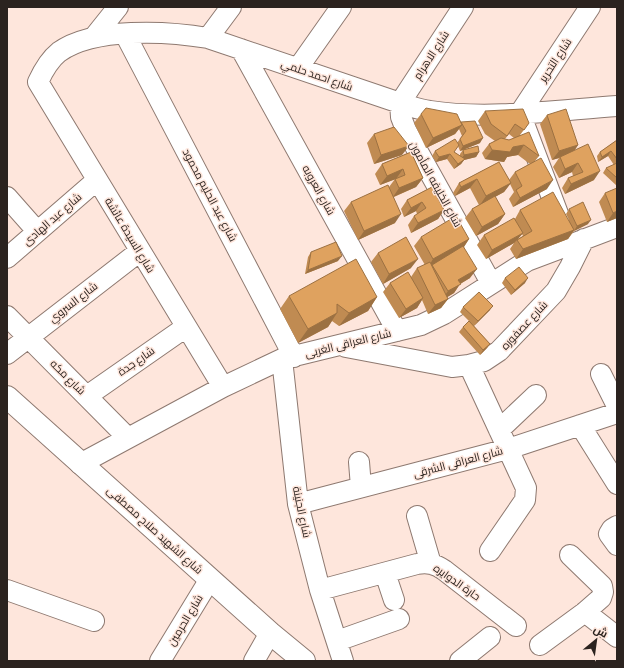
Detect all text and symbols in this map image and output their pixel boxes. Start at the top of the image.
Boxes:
street label: شارع الاهرام [410,28,453,83]
street label: شارع التحرير [535,35,575,86]
street label: شارع احمد حلمي [279,56,355,96]
street label: شارع الخليفه المأمون [406,139,465,230]
street label: شارع عبد الحليم محمود [179,146,240,244]
street label: شارع العروبه [299,162,339,218]
street label: شارع عبد الهادى [20,190,85,249]
street label: شارع السيدة عائشة [101,195,158,276]
street label: شارع السروي [46,279,101,327]
street label: شارع عصفوره [498,297,551,353]
street label: شارع العراقى الغربى [303,326,393,361]
street label: شارع جدة [115,343,158,380]
street label: شارع مكه [47,356,89,398]
street label: شارع العراقى الشرقى [412,443,505,482]
street label: شارع الشهيد صلاح مصطفى [103,483,206,578]
street label: شارع الجنينة [289,485,314,539]
street label: حارة الدوايره [431,561,483,603]
street label: شارع الحرمين [164,592,207,649]
north arrow [576,620,616,660]
text: ش [591,622,610,641]

